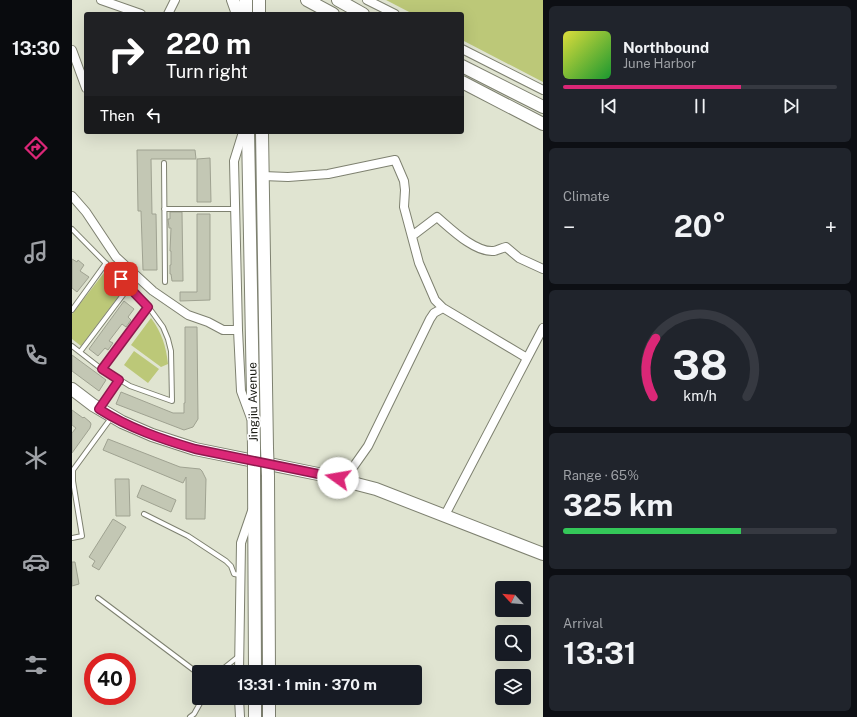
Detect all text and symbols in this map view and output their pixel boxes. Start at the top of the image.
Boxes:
text: 220 m [166,27,251,60]
icon: right [100,28,152,80]
text: 13:30 [12,38,60,59]
text: Northbound [623,39,709,56]
text: June Harbor [623,56,696,71]
text: Turn right [166,61,248,82]
icon: previous [598,95,620,117]
icon: pause [689,95,711,117]
icon: next [780,95,802,117]
icon: left [143,104,165,126]
text: Then [100,107,135,124]
icon: directions [22,134,50,162]
text: Climate [563,189,610,204]
text: 20° [674,208,726,244]
text: − [563,214,575,240]
text: + [825,214,837,240]
icon: music [22,238,50,266]
pin [104,262,138,296]
icon: arrive [110,268,132,290]
text: 38 [672,339,728,388]
icon: phone [22,341,50,369]
street label: Jingjiu Avenue [245,362,261,442]
text: km/h [683,386,717,403]
icon: climate [22,444,50,472]
position arrow [317,457,359,499]
text: Range · 65% [563,468,639,483]
text: 325 km [563,487,673,523]
icon: car [22,548,50,576]
north arrow [495,581,531,617]
map controls [495,581,531,705]
text: Arrival [563,616,603,631]
button: search [495,625,531,661]
text: 13:31 [563,635,637,671]
icon: filters [22,651,50,679]
speed limit sign: 40 [84,653,136,705]
button: layers [495,669,531,705]
text: 13:31 · 1 min · 370 m [237,676,377,693]

